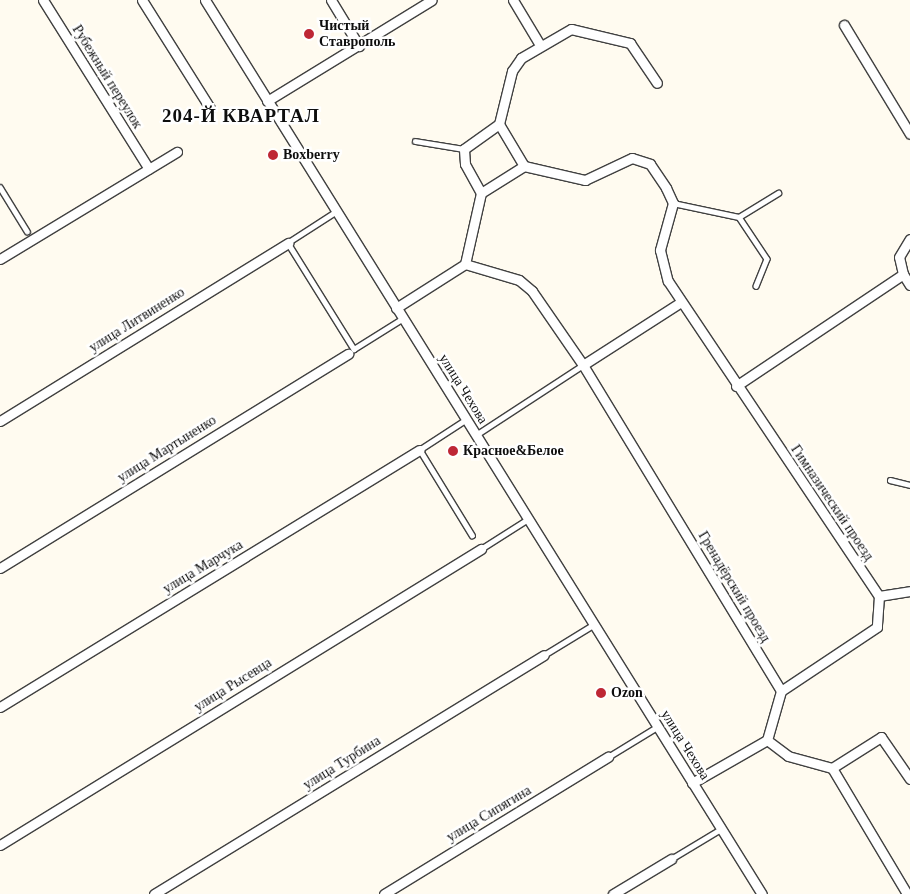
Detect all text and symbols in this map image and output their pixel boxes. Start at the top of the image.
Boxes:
place label: Чистый Ставрополь [319,18,395,50]
street label: Рубежный переулок [68,22,146,132]
marker: Чистый Ставрополь [303,28,315,40]
district label: 204-Й КВАРТАЛ [160,105,322,127]
place label: Boxberry [283,147,340,163]
marker: Boxberry [267,149,279,161]
street label: улица Литвиненко [86,284,188,356]
street label: улица Чехова [435,351,491,427]
street label: улица Мартыненко [114,412,220,486]
street label: Гимназический проезд [787,442,877,564]
place label: Красное&Белое [463,443,564,459]
marker: Красное&Белое [447,445,459,457]
street label: Гренадёрский проезд [694,528,774,646]
street label: улица Марчука [160,537,246,597]
street label: улица Рысевца [191,655,275,715]
place label: Ozon [611,685,643,701]
marker: Ozon [595,687,607,699]
street label: улица Чехова [657,707,713,783]
street label: улица Турбина [300,732,384,794]
street label: улица Сипягина [444,782,534,846]

